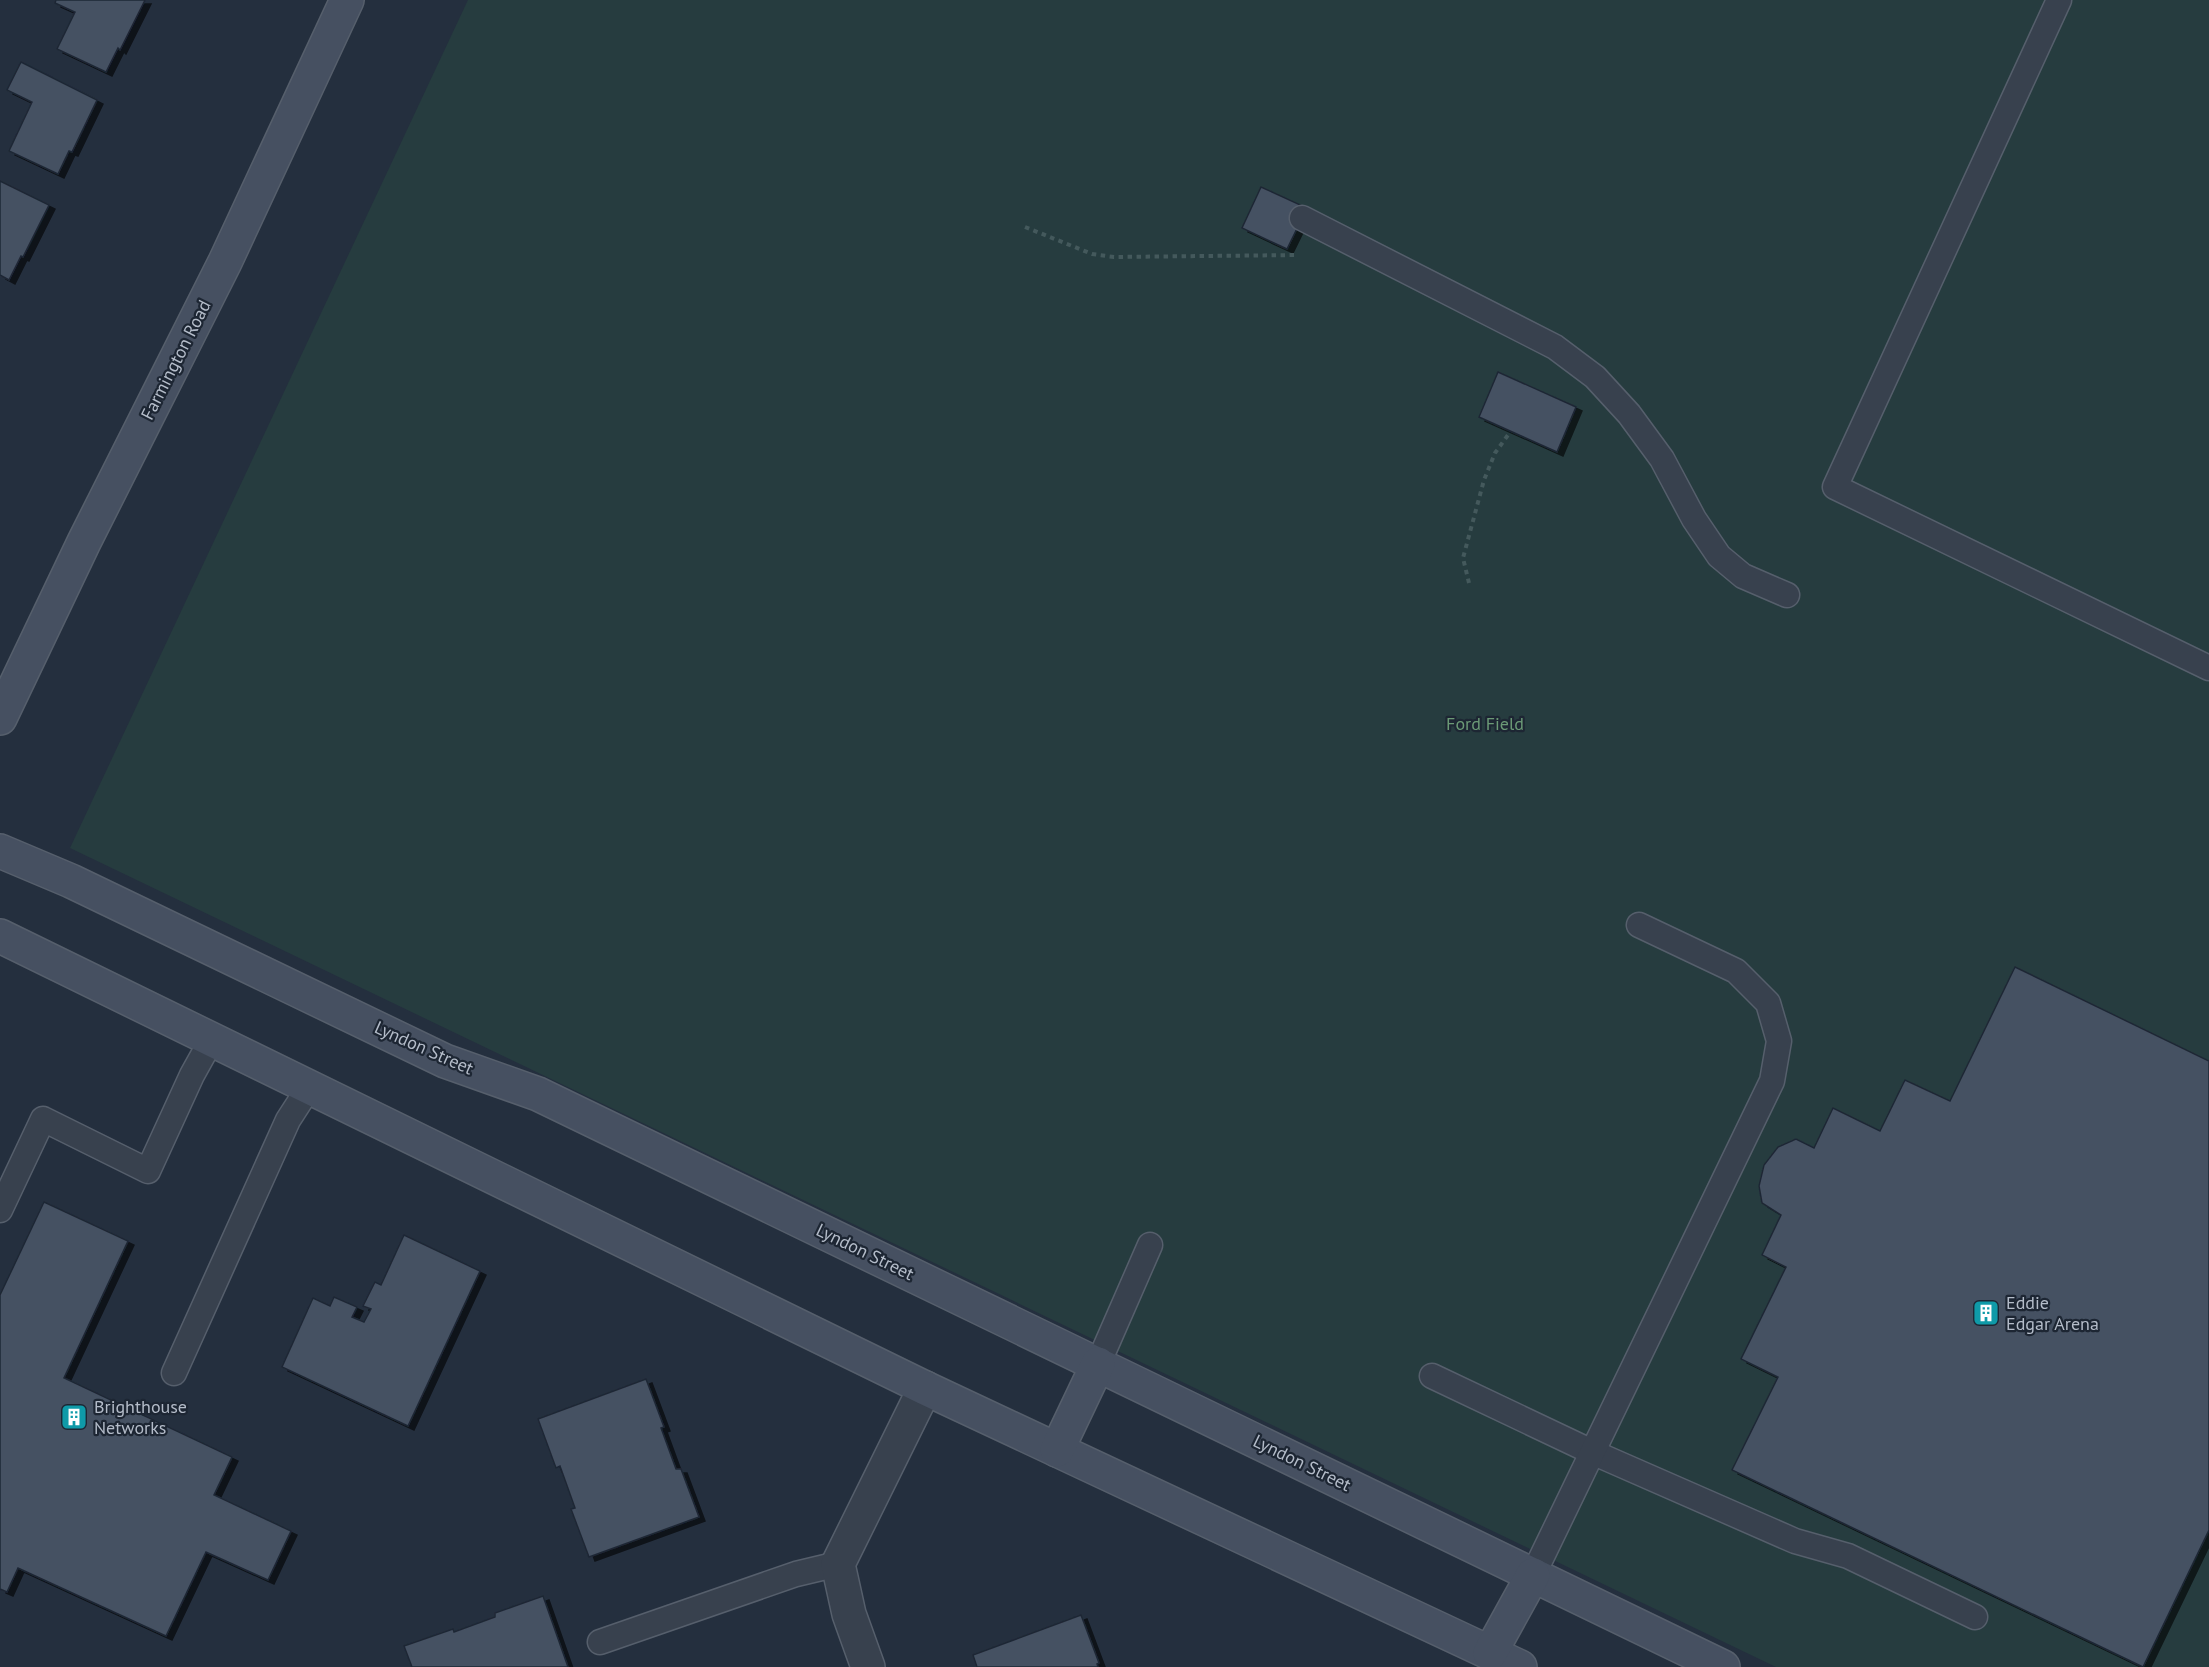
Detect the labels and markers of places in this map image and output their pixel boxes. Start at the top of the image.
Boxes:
place label: Eddie Edgar Arena [2006,1291,2099,1335]
building icon: Eddie Edgar Arena [1971,1298,2001,1328]
place label: Brighthouse Networks [94,1395,187,1439]
building icon: Brighthouse Networks [59,1402,89,1432]

